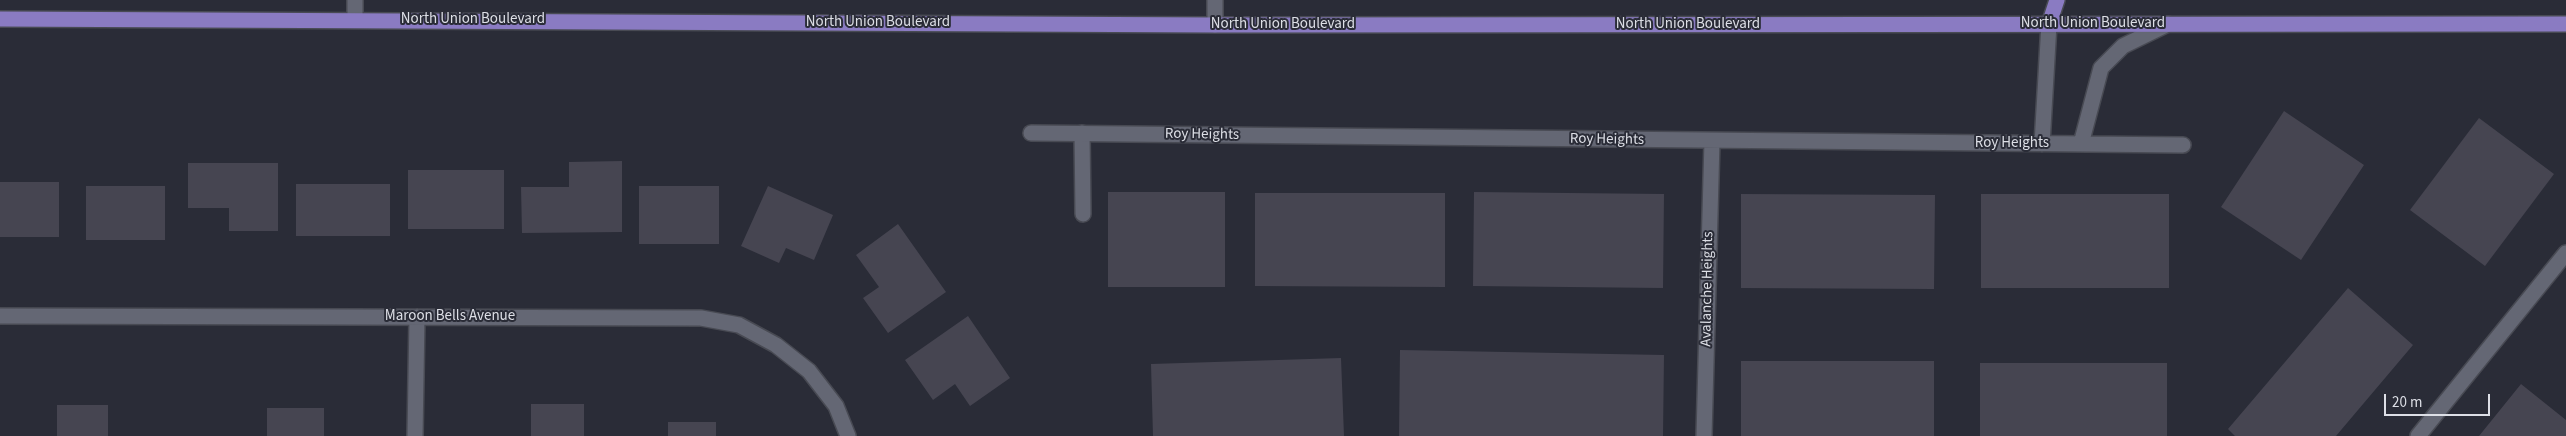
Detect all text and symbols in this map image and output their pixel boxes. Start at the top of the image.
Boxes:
street label: North Union Boulevard [401,11,545,29]
street label: North Union Boulevard [806,14,950,32]
street label: North Union Boulevard [2021,15,2165,33]
street label: North Union Boulevard [1211,16,1355,34]
street label: North Union Boulevard [1616,16,1760,34]
street label: Roy Heights [1165,125,1239,145]
street label: Roy Heights [1570,130,1644,150]
street label: Roy Heights [1975,135,2049,153]
street label: Avalanche Heights [1698,231,1718,347]
street label: Maroon Bells Avenue [385,308,515,326]
scale bar [2386,384,2492,416]
text: 20 m [2392,392,2422,413]

